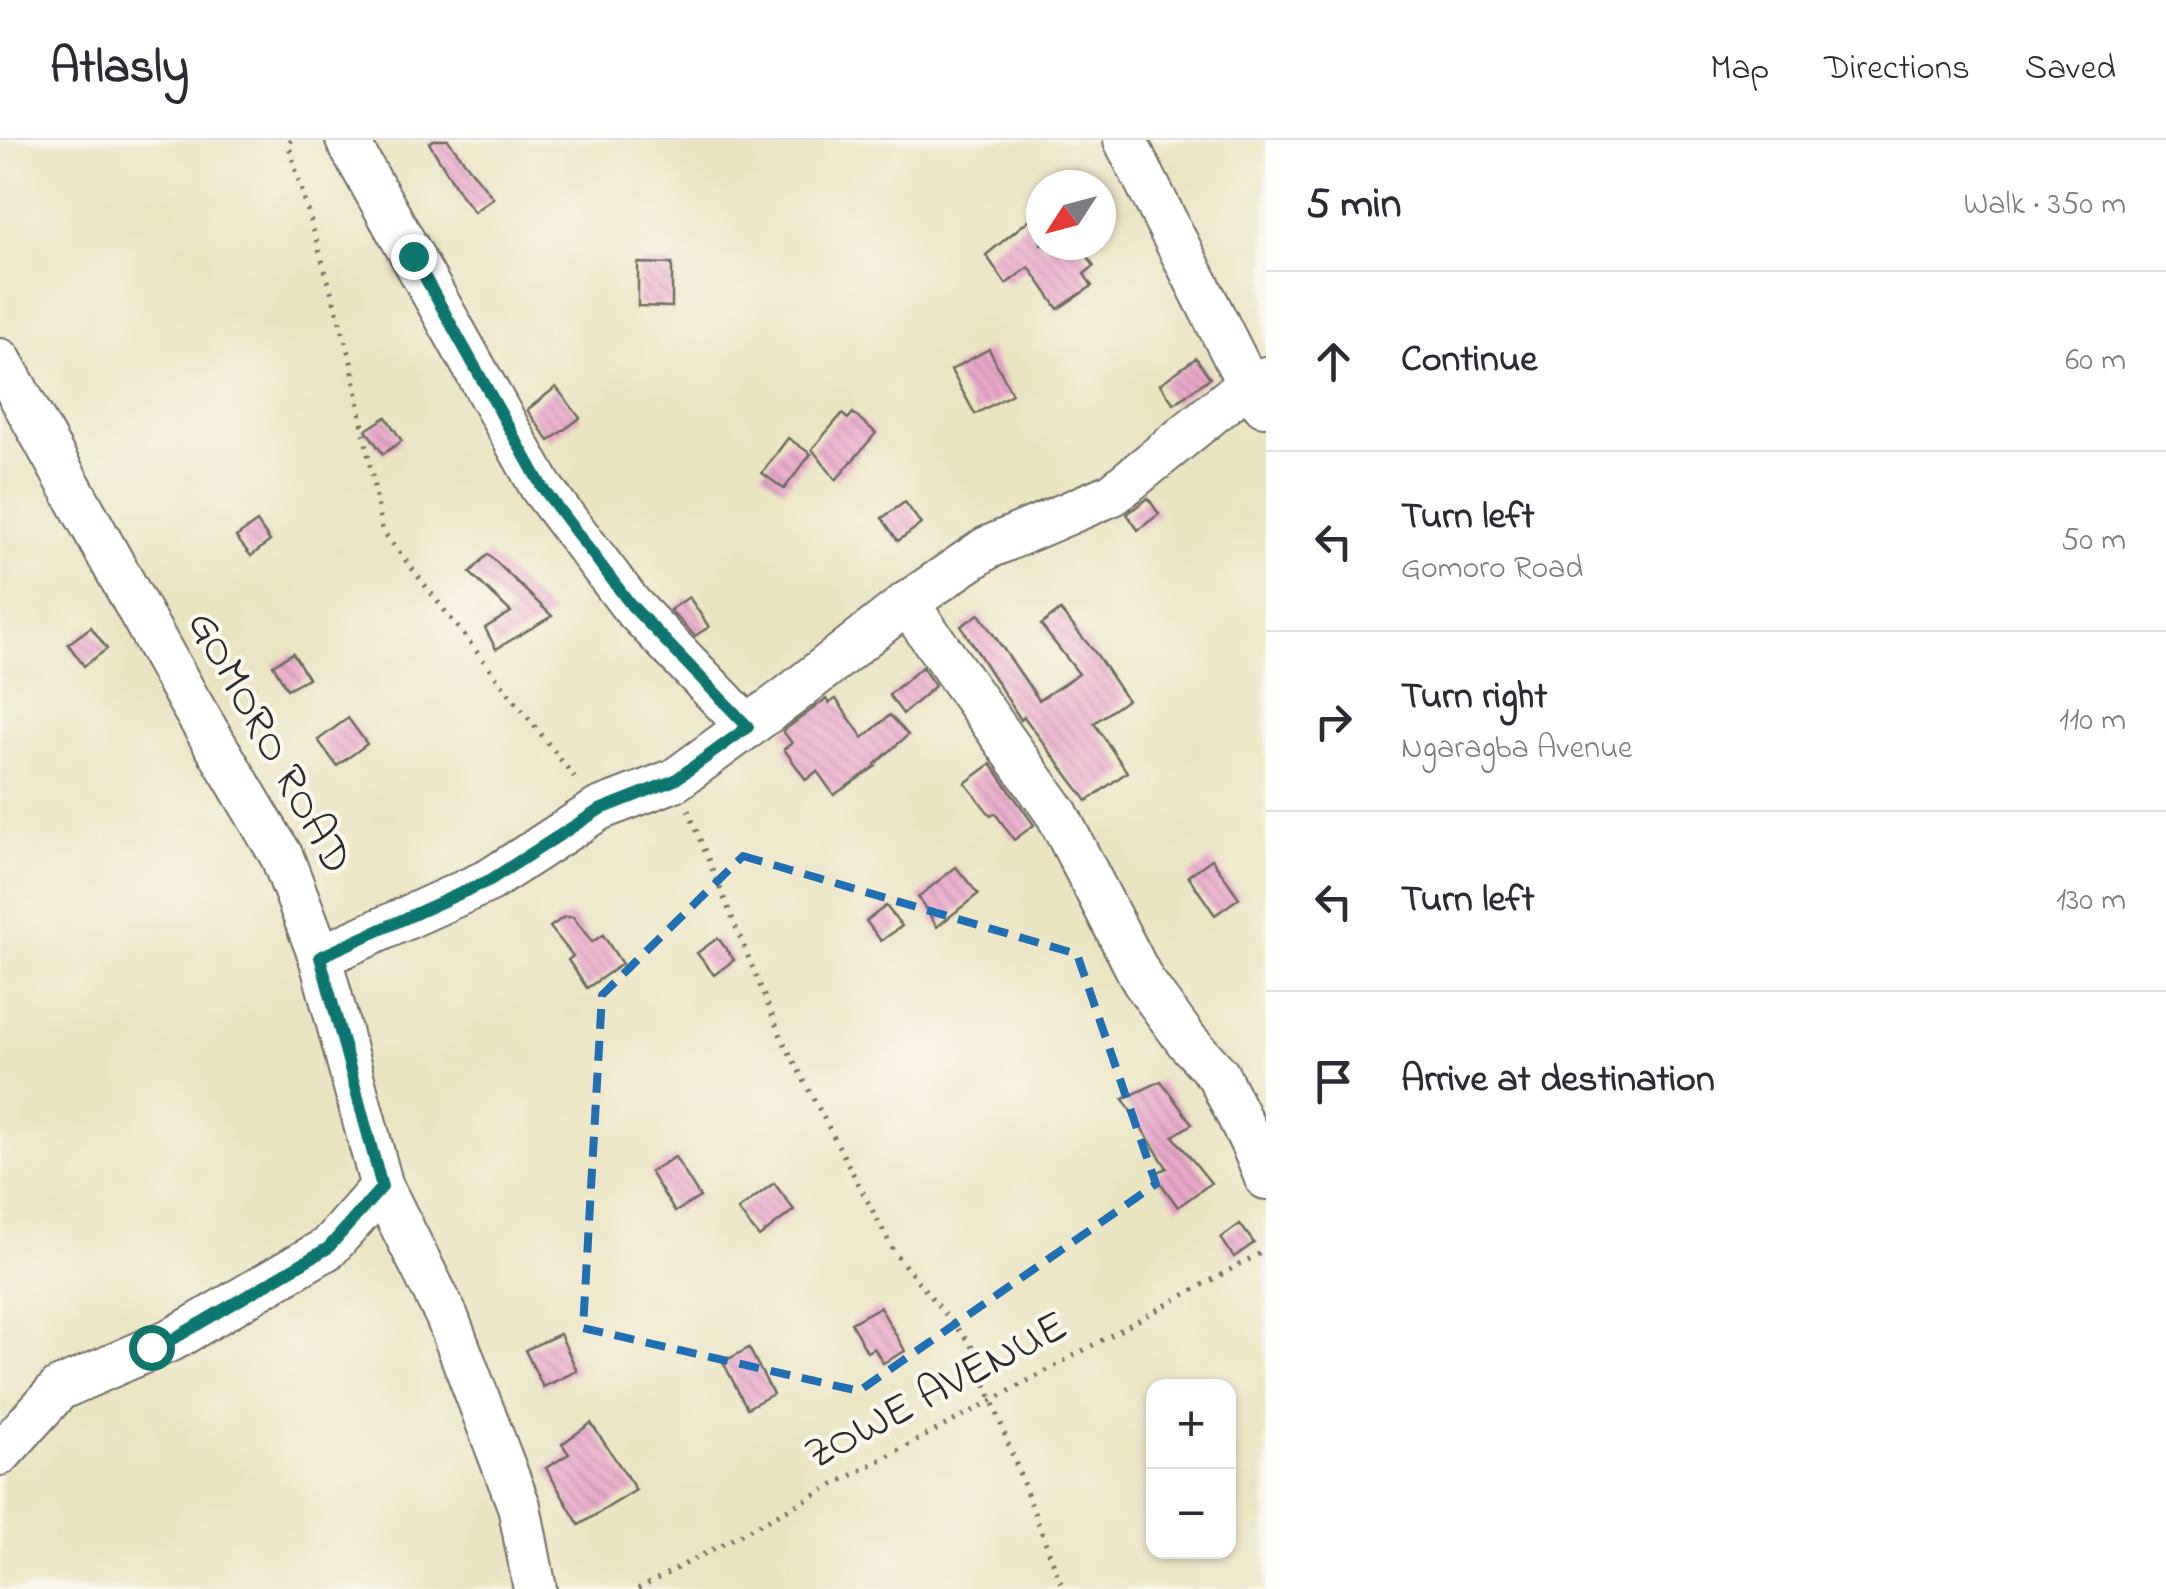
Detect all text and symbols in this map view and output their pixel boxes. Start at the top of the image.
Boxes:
text: Atlasly [50,34,189,104]
text: Map [1710,44,1769,95]
text: Directions [1824,44,1970,95]
text: Saved [2025,44,2116,95]
north arrow [1026,170,1116,260]
text: 5 min [1306,175,1401,236]
text: Walk · 350 m [1964,182,2126,229]
route end [391,234,437,280]
text: Continue [1401,333,1537,389]
icon: ahead [1306,334,1361,389]
text: 60 m [2065,338,2126,385]
text: Turn left [1401,490,1534,546]
icon: left [1306,514,1361,569]
text: 50 m [2061,518,2126,565]
text: Gomoro Road [1401,546,1583,593]
street label: GOMORO ROAD [168,599,368,887]
text: Turn right [1401,670,1547,726]
icon: right [1306,694,1361,749]
text: 110 m [2059,698,2126,745]
text: Ngaragba Avenue [1401,726,1632,773]
text: Turn left [1401,873,1534,929]
icon: left [1306,874,1361,929]
text: 130 m [2056,878,2126,925]
text: Arrive at destination [1401,1053,1715,1109]
icon: arrive [1306,1054,1361,1109]
street label: ZOWE AVENUE [794,1295,1080,1489]
route start [129,1325,175,1371]
map controls [1146,1379,1236,1559]
button: + [1146,1379,1236,1469]
button: − [1146,1469,1236,1559]

